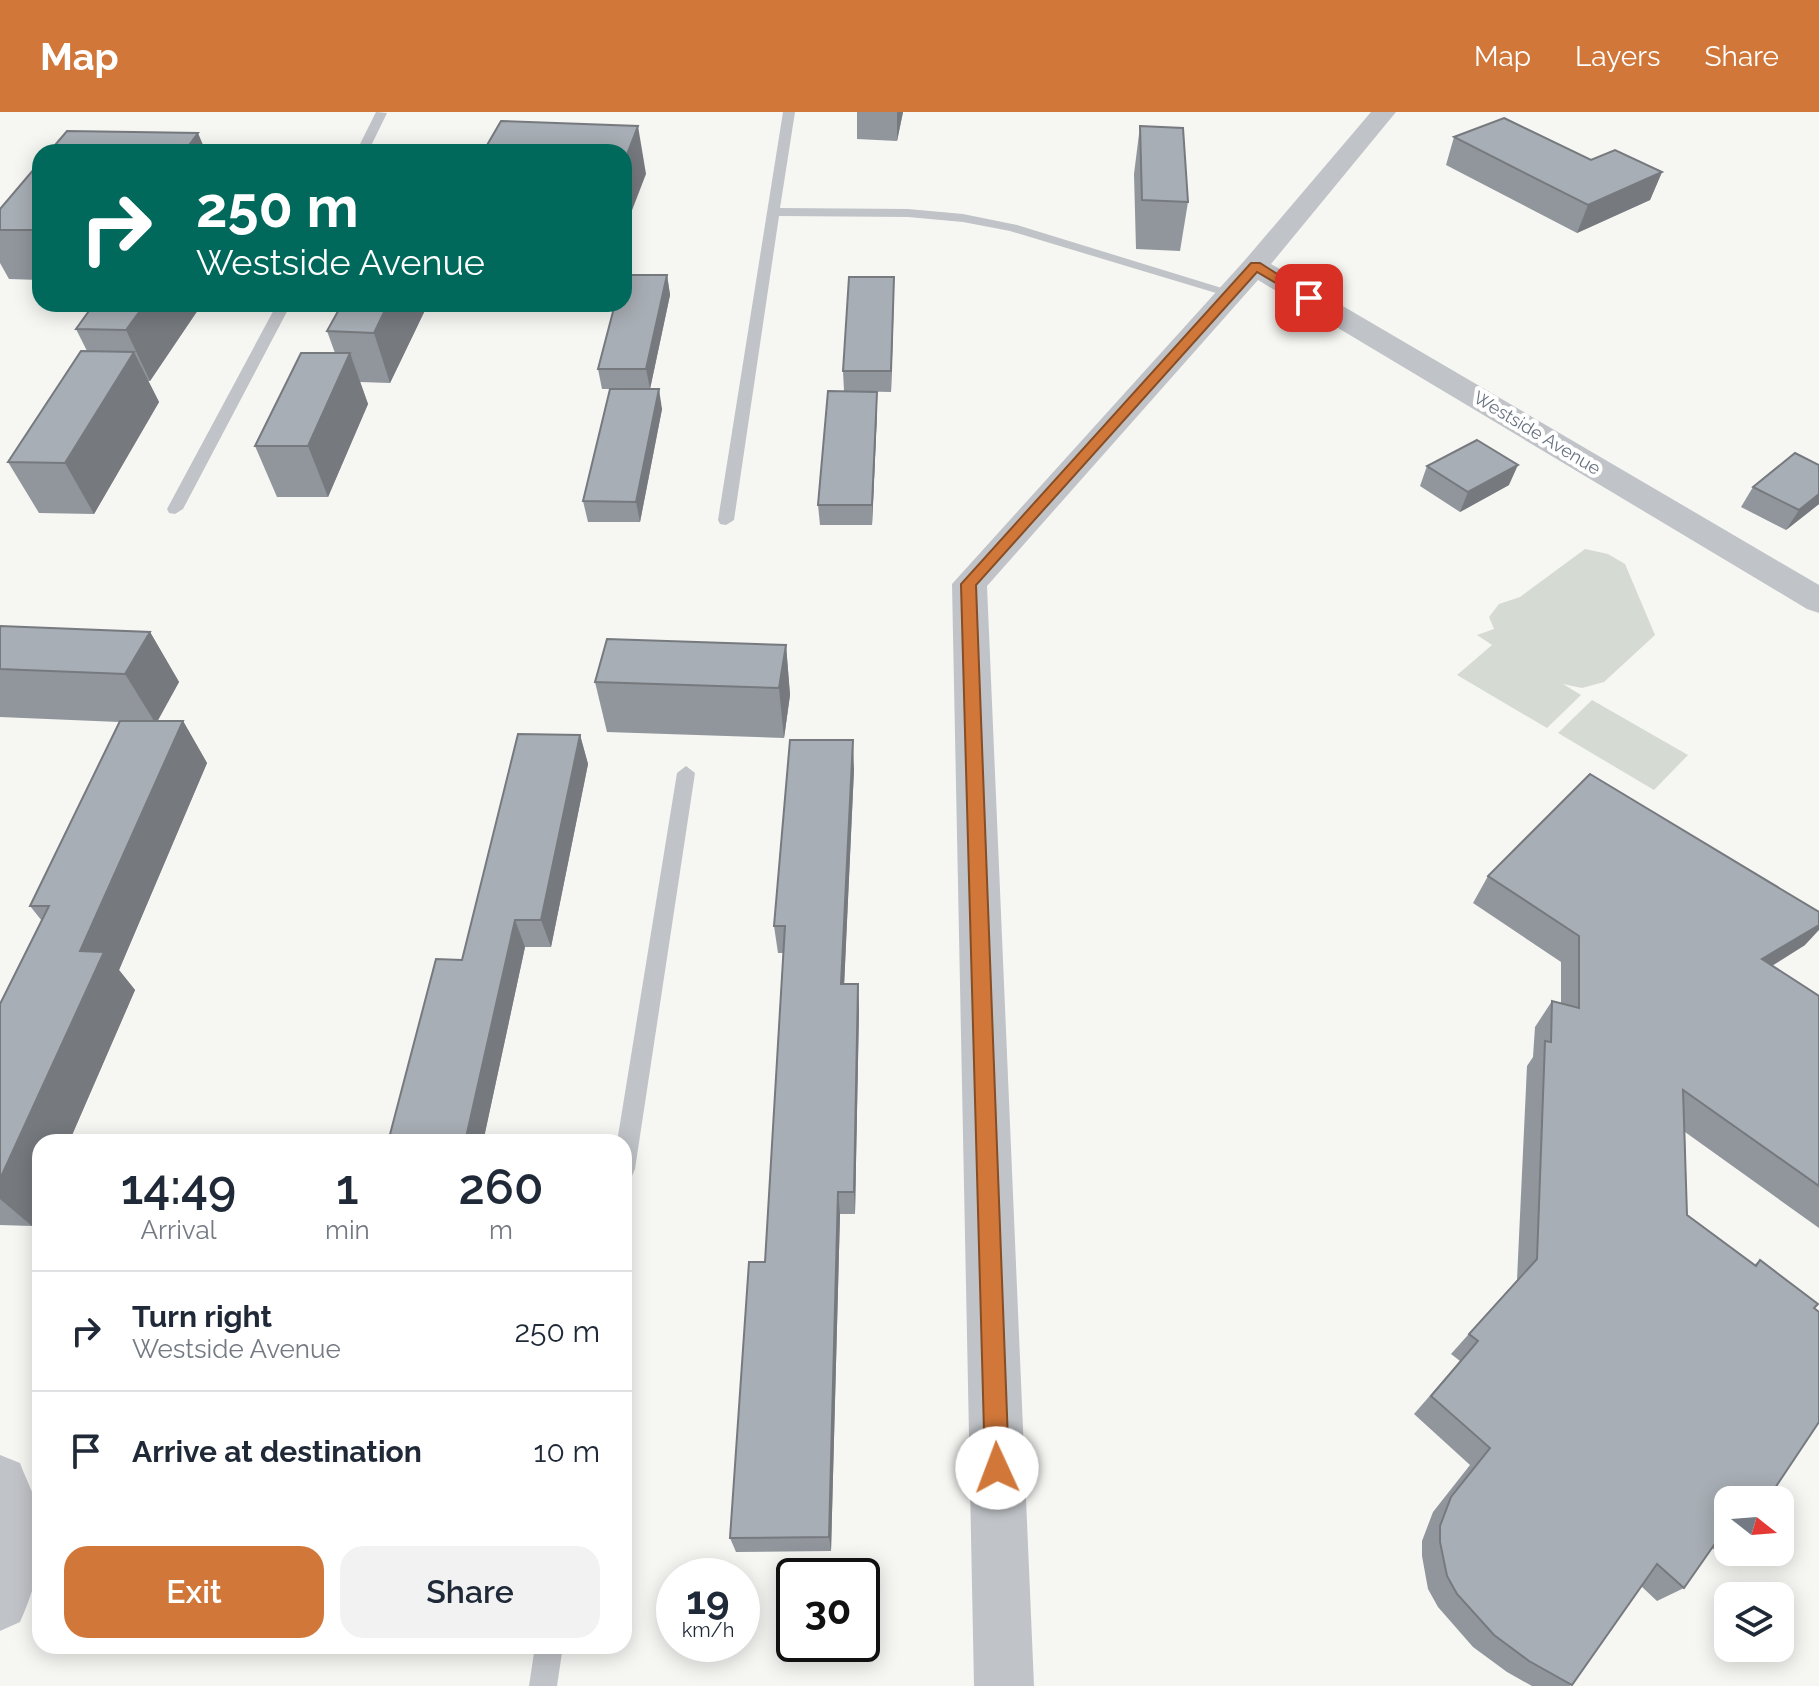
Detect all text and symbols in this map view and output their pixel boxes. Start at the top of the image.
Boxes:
text: Map [40,34,119,79]
text: Map [1474,40,1531,73]
text: Layers [1575,40,1661,73]
text: Share [1705,40,1779,73]
text: 250 m [196,174,359,240]
icon: right [64,176,168,280]
text: Westside Avenue [196,241,485,283]
pin [1275,264,1343,332]
icon: arrive [1287,276,1331,320]
street label: Westside Avenue [1470,386,1605,479]
text: 14:49 [121,1159,236,1215]
text: 1 [336,1159,359,1215]
text: 260 [458,1159,543,1215]
text: Arrival [140,1215,217,1245]
text: min [325,1215,370,1245]
text: m [489,1215,513,1245]
text: Turn right [132,1299,272,1334]
icon: right [64,1309,108,1353]
text: 250 m [514,1314,600,1349]
text: Westside Avenue [132,1334,341,1364]
position arrow [955,1426,1039,1510]
icon: arrive [64,1429,108,1473]
text: Arrive at destination [132,1434,422,1469]
text: 10 m [534,1434,600,1469]
north arrow [1714,1486,1794,1566]
map controls [1714,1486,1794,1662]
button: Exit [64,1546,324,1638]
button: Share [340,1546,600,1638]
speed limit sign: 30 [776,1558,880,1662]
text: 19 [686,1576,730,1623]
button: layers [1714,1582,1794,1662]
text: km/h [682,1618,734,1642]

